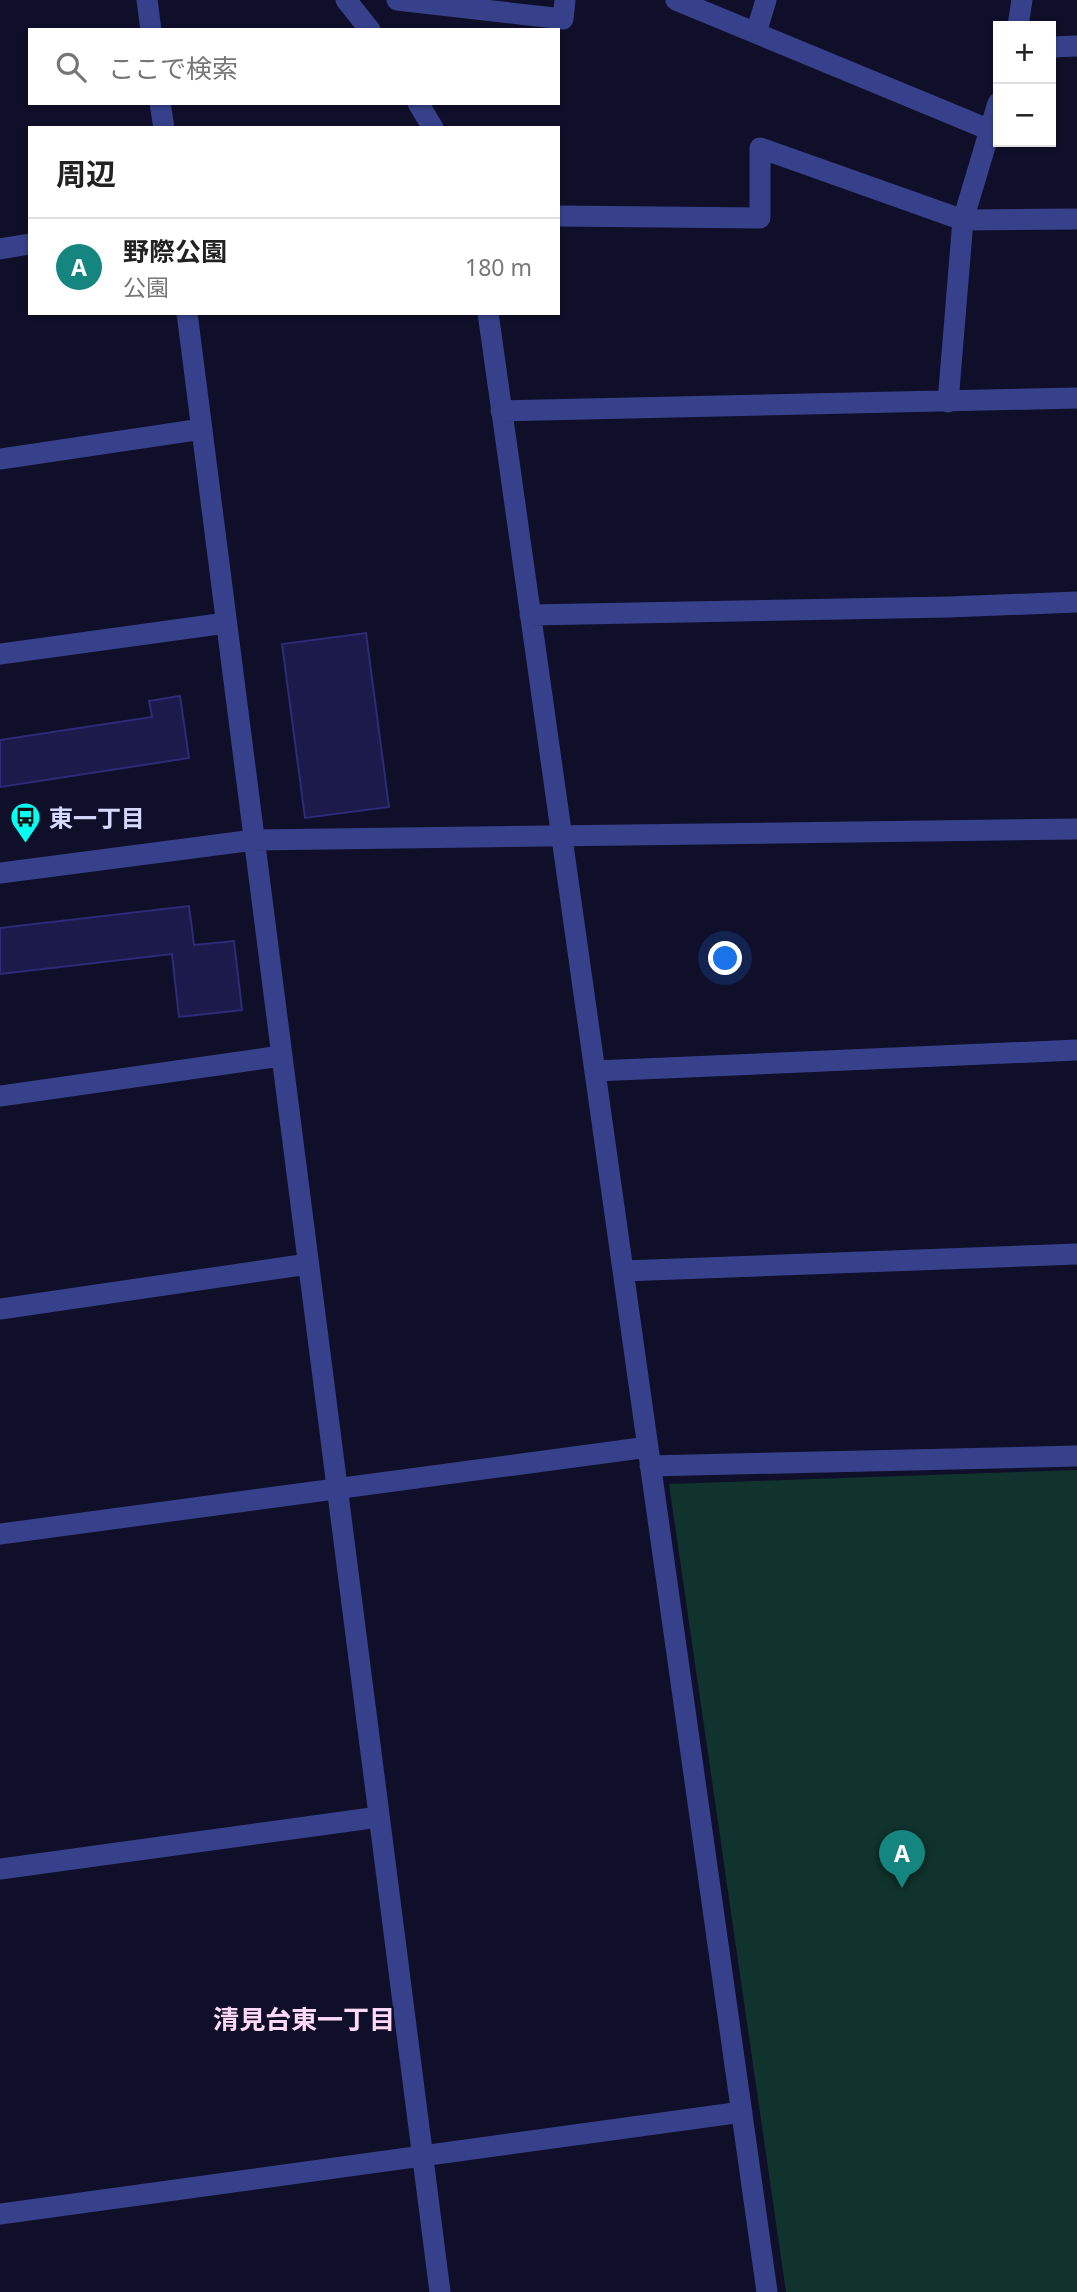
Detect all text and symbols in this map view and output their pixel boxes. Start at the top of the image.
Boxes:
map controls [993,21,1056,147]
button: + [993,21,1056,84]
search box [28,28,560,105]
icon: search [52,48,90,86]
text: ここで検索 [108,50,238,86]
button: − [993,84,1056,147]
text: 周辺 [56,153,116,194]
text: 野際公園 [123,233,227,269]
text: A [71,251,87,283]
text: 180 m [465,251,532,283]
text: 公園 [123,271,169,303]
bus stop icon: 東一丁目 [9,800,43,844]
place label: 東一丁目 [49,801,145,834]
your location [708,941,742,975]
pin: A [879,1830,925,1888]
district label: 清見台東一丁目 [213,2001,395,2037]

